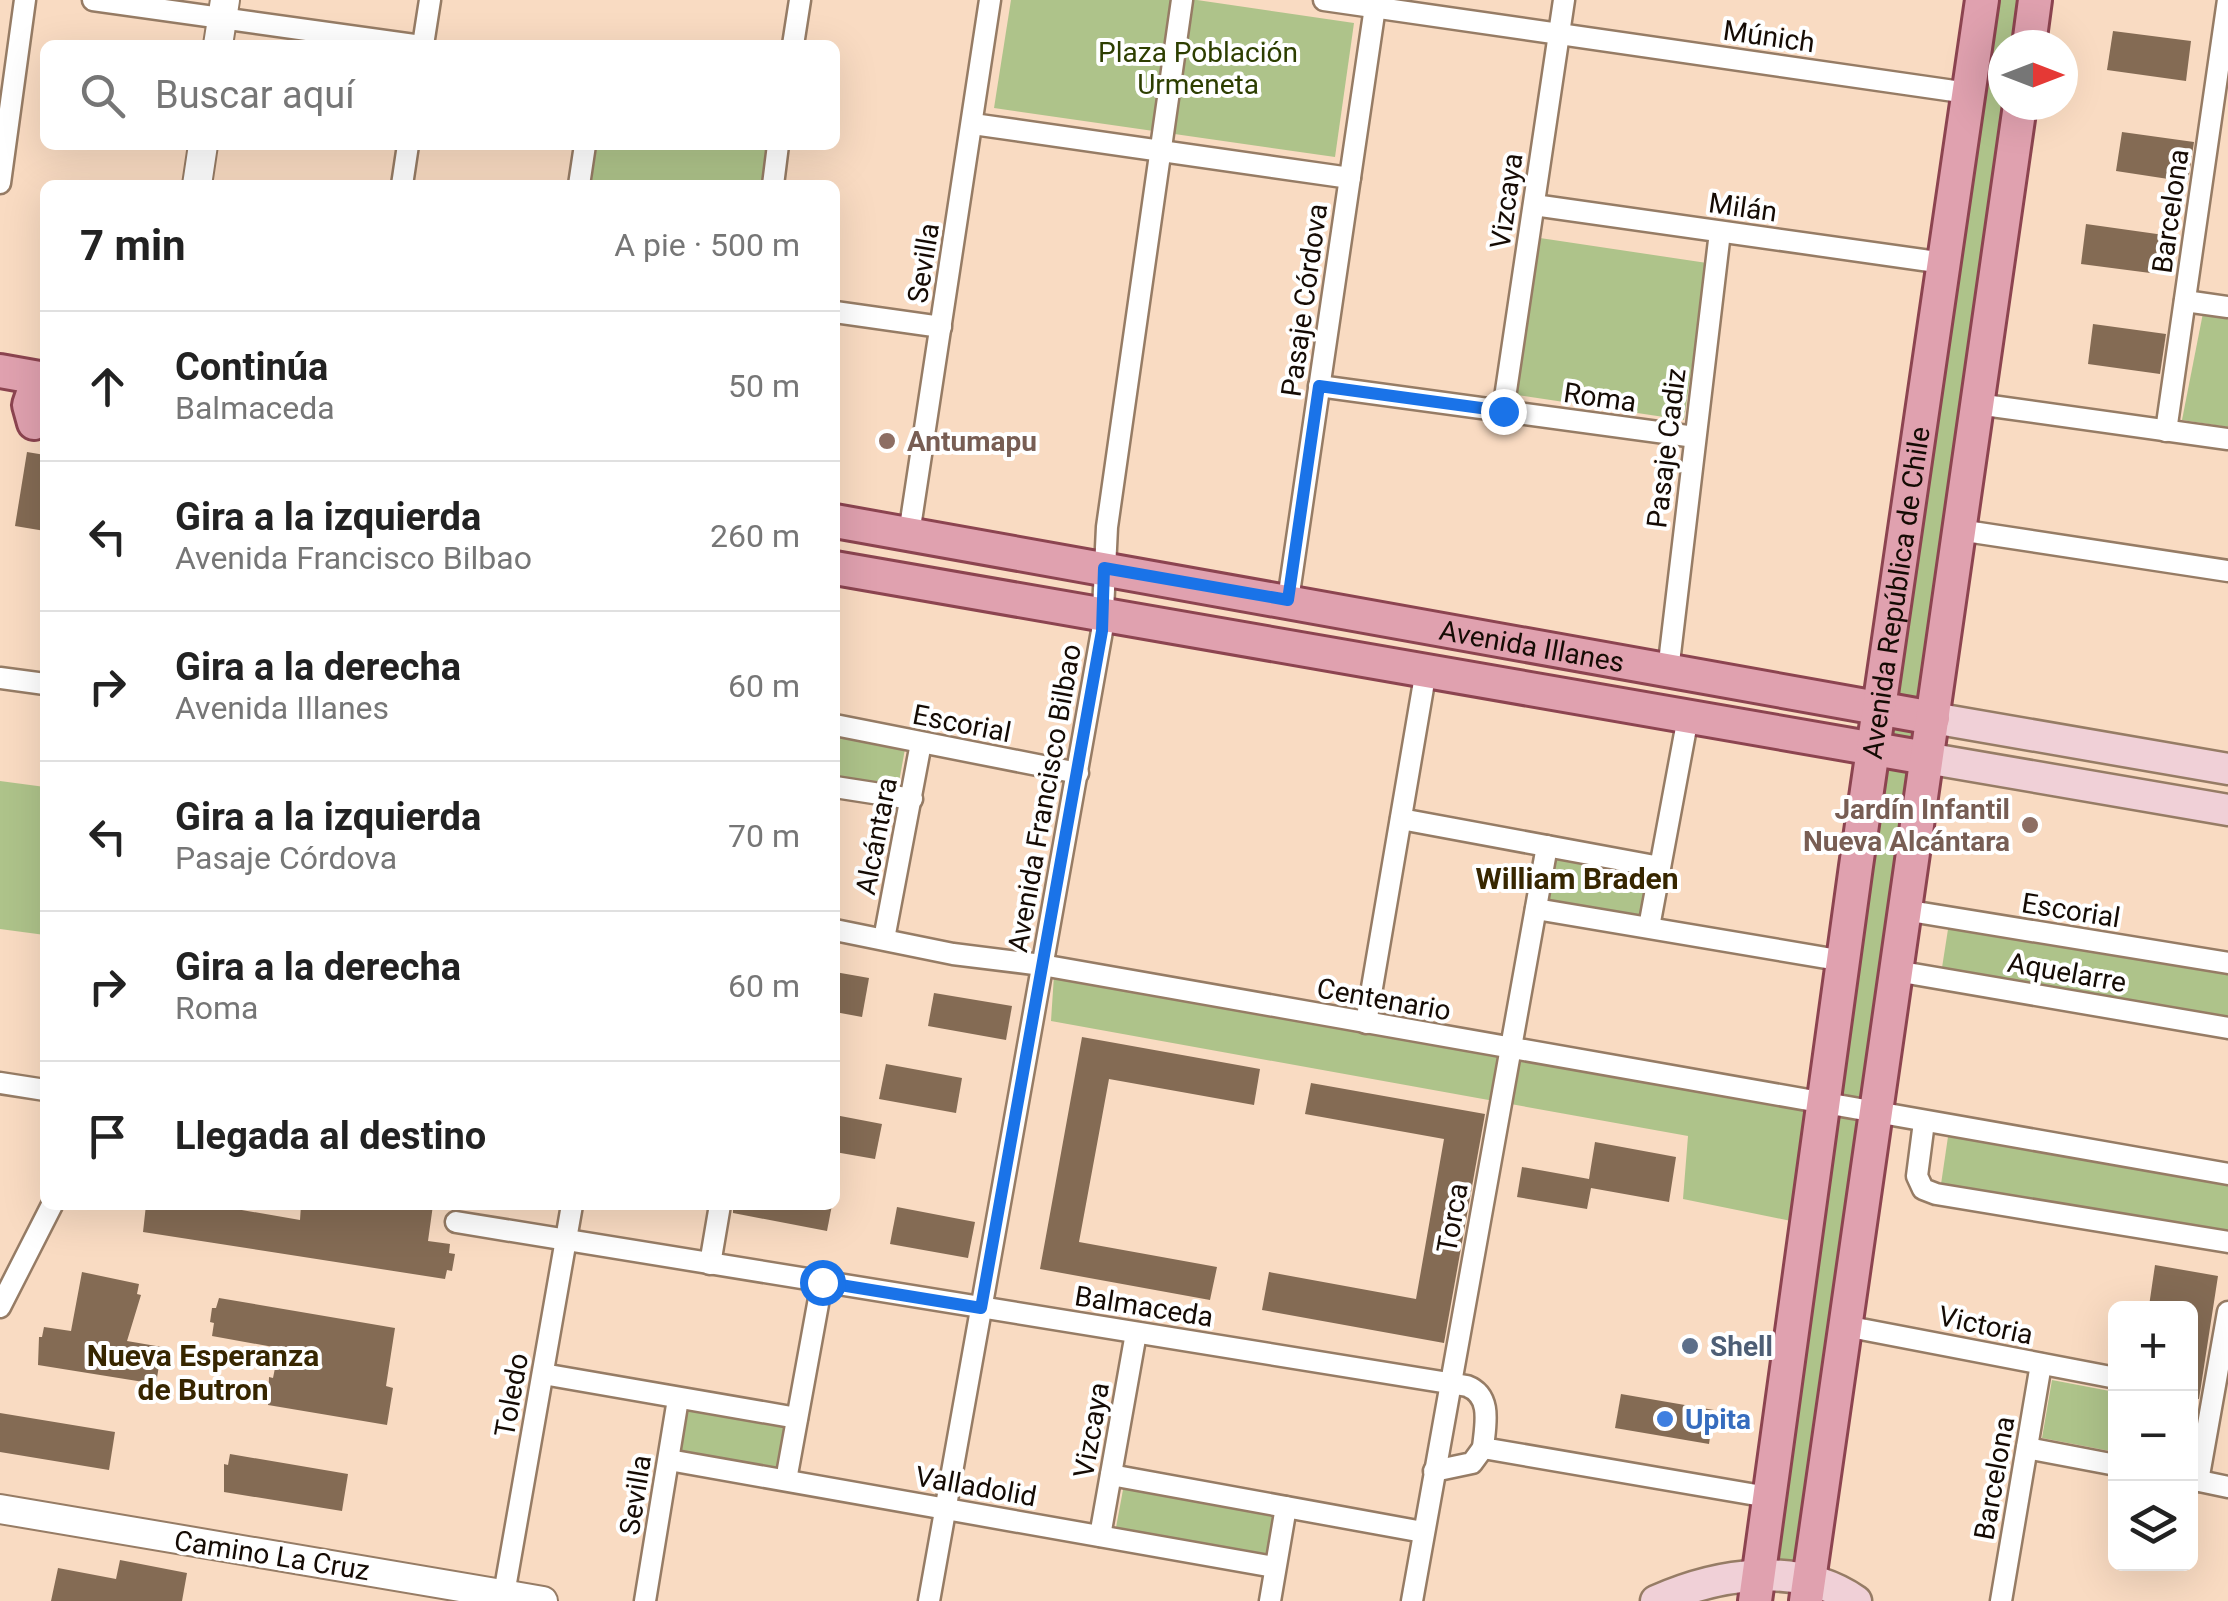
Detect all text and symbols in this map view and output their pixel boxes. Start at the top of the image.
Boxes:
street label: Múnich [1721,14,1817,59]
north arrow [1988,30,2078,120]
park label: Plaza Población Urmeneta [1098,36,1298,101]
search box [40,40,840,150]
icon: search [75,68,130,123]
text: Buscar aquí [155,73,355,117]
street label: Barcelona [2145,147,2196,275]
street label: Vizcaya [1483,151,1530,251]
street label: Milán [1707,186,1779,229]
street label: Pasaje Córdova [1275,201,1334,399]
text: 7 min [80,221,186,270]
street label: Sevilla [901,221,946,305]
text: A pie · 500 m [614,226,800,264]
text: Continúa [175,345,328,389]
icon: ahead [80,359,135,414]
street label: Pasaje Cadiz [1640,366,1693,530]
text: 50 m [728,367,800,405]
street label: Roma [1561,376,1638,419]
text: Balmaceda [175,389,335,427]
route end [1481,389,1527,435]
place label: Antumapu [907,425,1037,458]
street label: Avenida República de Chile [1856,425,1937,761]
marker: Antumapu [876,430,898,452]
text: Gira a la izquierda [175,495,481,539]
icon: left [80,509,135,564]
text: 260 m [710,517,800,555]
text: Avenida Francisco Bilbao [175,539,532,577]
street label: Avenida Illanes [1437,614,1627,679]
street label: Avenida Francisco Bilbao [1001,641,1088,955]
text: Gira a la derecha [175,645,461,689]
icon: right [80,659,135,714]
text: 60 m [728,667,800,705]
text: Avenida Illanes [175,689,389,727]
street label: Escorial [910,698,1014,749]
street label: Alcántara [849,775,904,898]
place label: Jardín Infantil Nueva Alcántara [1803,793,2010,858]
text: Gira a la izquierda [175,795,481,839]
icon: left [80,809,135,864]
marker: Jardín Infantil Nueva Alcántara [2019,814,2041,836]
text: 70 m [728,817,800,855]
text: Pasaje Córdova [175,839,397,877]
district label: William Braden [1475,861,1679,896]
street label: Escorial [2019,886,2123,935]
text: Gira a la derecha [175,945,461,989]
street label: Aquelarre [2005,946,2129,999]
icon: right [80,959,135,1014]
text: 60 m [728,967,800,1005]
street label: Centenario [1314,971,1454,1028]
text: Roma [175,989,258,1027]
icon: arrive [80,1109,135,1164]
text: Llegada al destino [175,1114,486,1158]
street label: Torca [1430,1181,1475,1256]
route start [800,1260,846,1306]
street label: Balmaceda [1072,1279,1216,1334]
street label: Victoria [1936,1299,2036,1352]
map controls [2108,1301,2198,1571]
button: + [2108,1301,2198,1391]
place label: Shell [1710,1330,1773,1363]
marker: Shell [1679,1335,1701,1357]
district label: Nueva Esperanza de Butron [87,1338,319,1407]
street label: Toledo [488,1350,535,1440]
street label: Vizcaya [1067,1380,1116,1480]
button: − [2108,1391,2198,1481]
place label: Upita [1685,1403,1751,1436]
marker: Upita [1654,1408,1676,1430]
street label: Barcelona [1967,1414,2022,1542]
street label: Sevilla [613,1453,658,1537]
street label: Valladolid [913,1460,1039,1513]
button: layers [2108,1481,2198,1571]
street label: Camino La Cruz [172,1524,372,1587]

